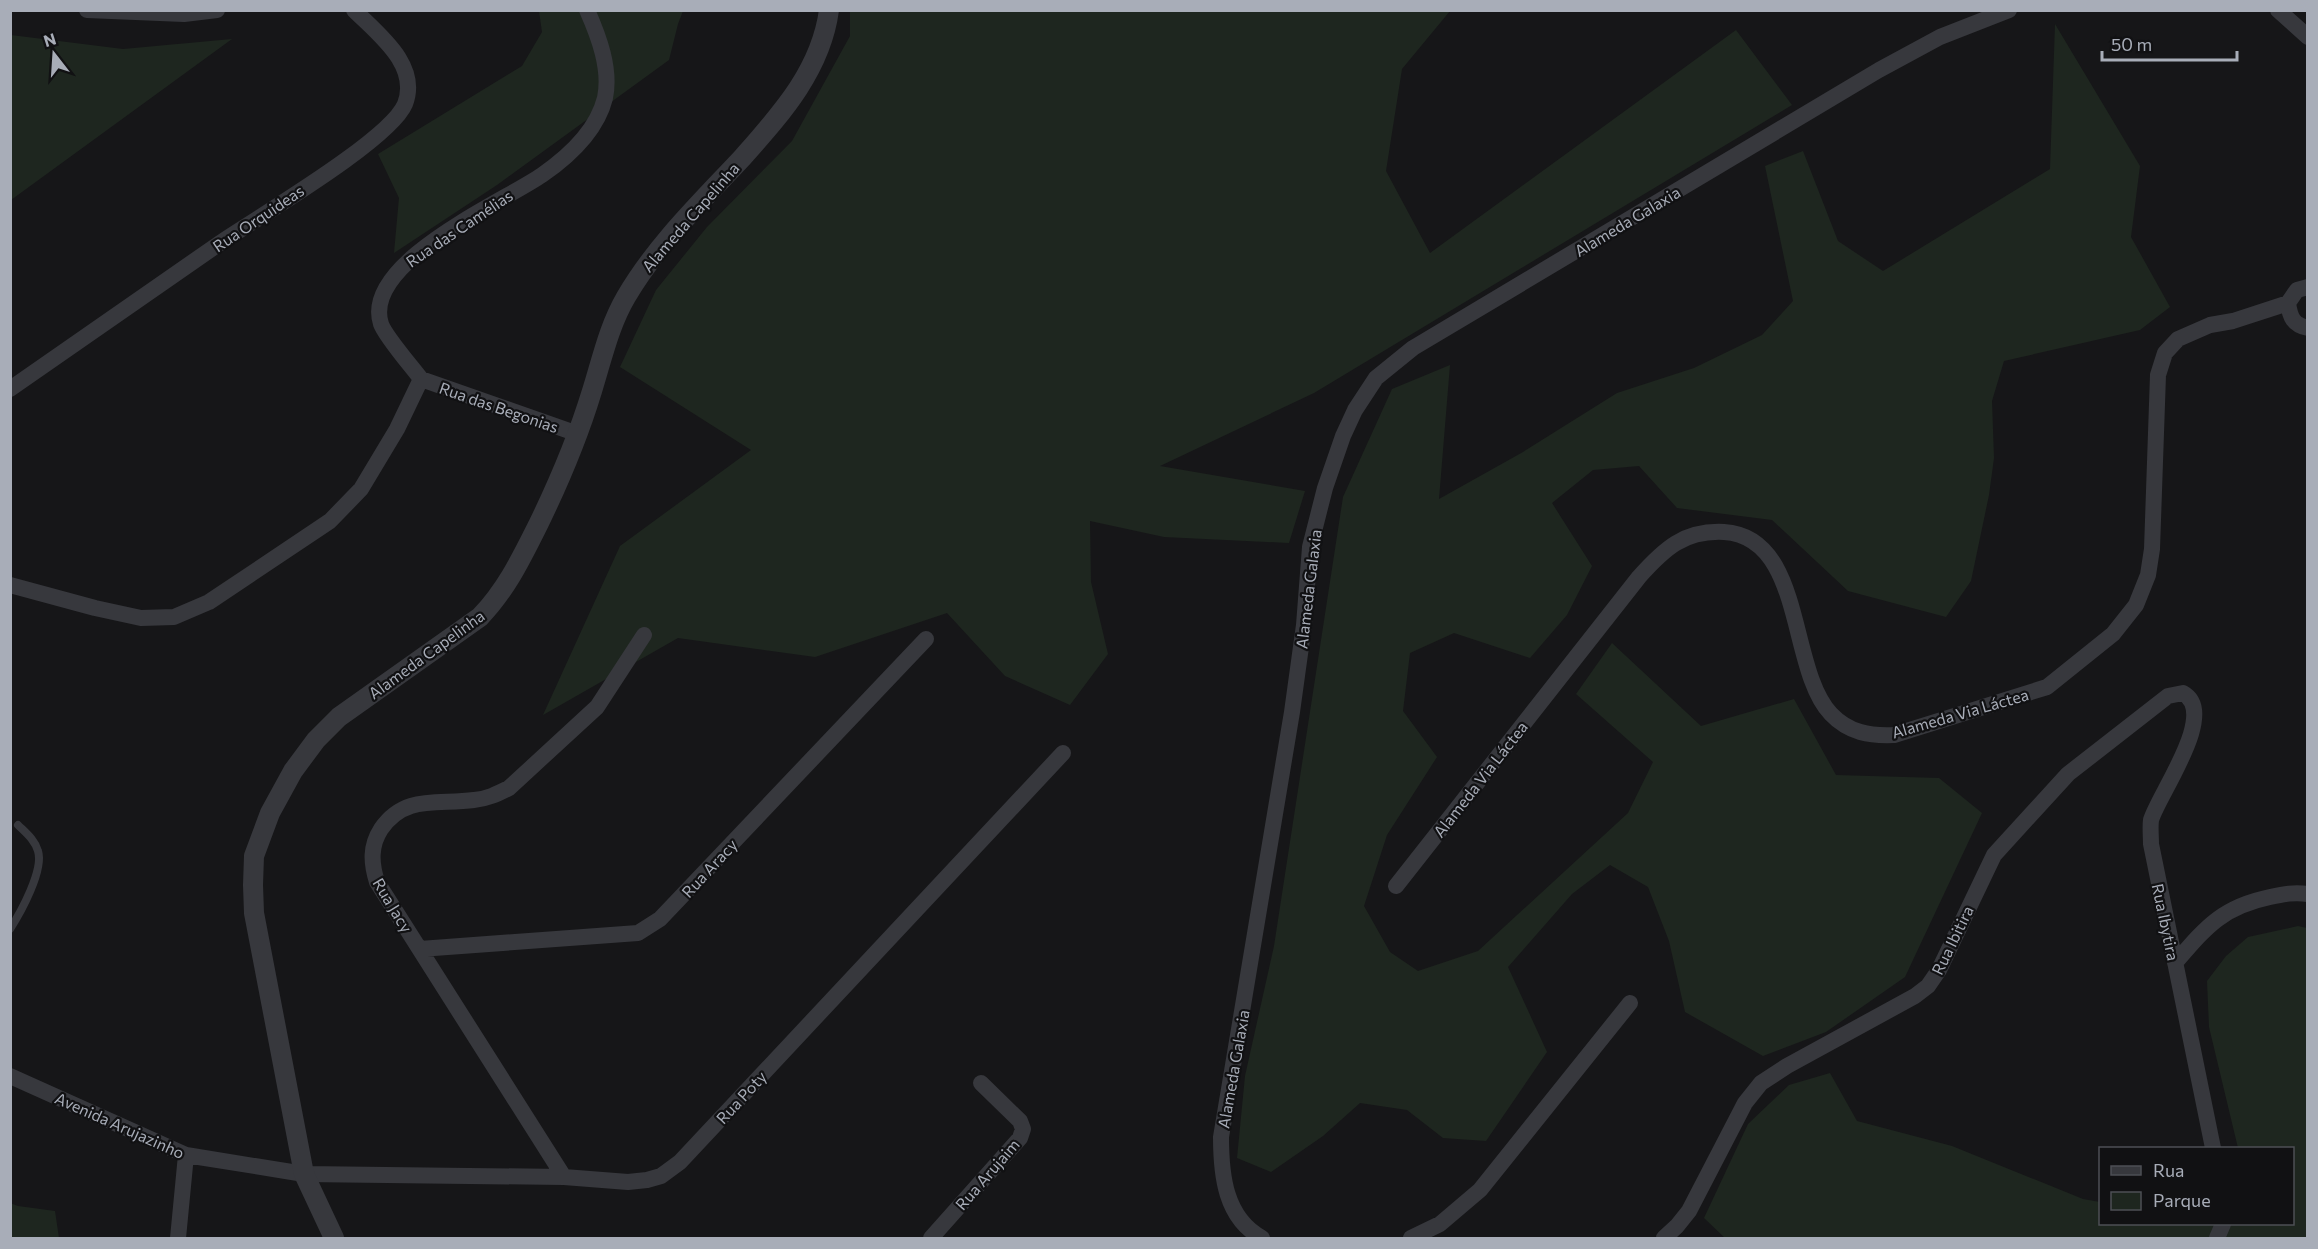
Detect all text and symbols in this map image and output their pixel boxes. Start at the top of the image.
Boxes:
north arrow [24,24,84,84]
scale bar [2102,24,2237,62]
text: N [41,28,58,50]
text: 50 m [2111,33,2152,55]
street label: Alameda Capelinha [637,158,743,276]
street label: Rua Orquideas [209,181,307,255]
street label: Alameda Galaxia [1571,182,1683,260]
street label: Rua das Camélias [402,185,516,271]
street label: Rua das Begonias [437,378,561,436]
street label: Alameda Galaxia [1291,528,1325,650]
street label: Alameda Capelinha [364,606,488,702]
street label: Alameda Via Láctea [1889,684,2031,742]
street label: Alameda Via Láctea [1429,717,1531,841]
street label: Rua Aracy [677,835,741,901]
street label: Rua Jacy [369,874,417,936]
street label: Rua Ibytira [2149,882,2183,962]
street label: Rua Ibitira [1927,902,1977,978]
street label: Alameda Galaxia [1213,1008,1253,1130]
street label: Rua Poty [712,1067,770,1127]
street label: Avenida Arujazinho [52,1088,188,1162]
street label: Rua Arujaim [951,1135,1023,1213]
legend [2099,1147,2294,1225]
text: Rua [2153,1159,2184,1181]
text: Parque [2153,1189,2211,1211]

